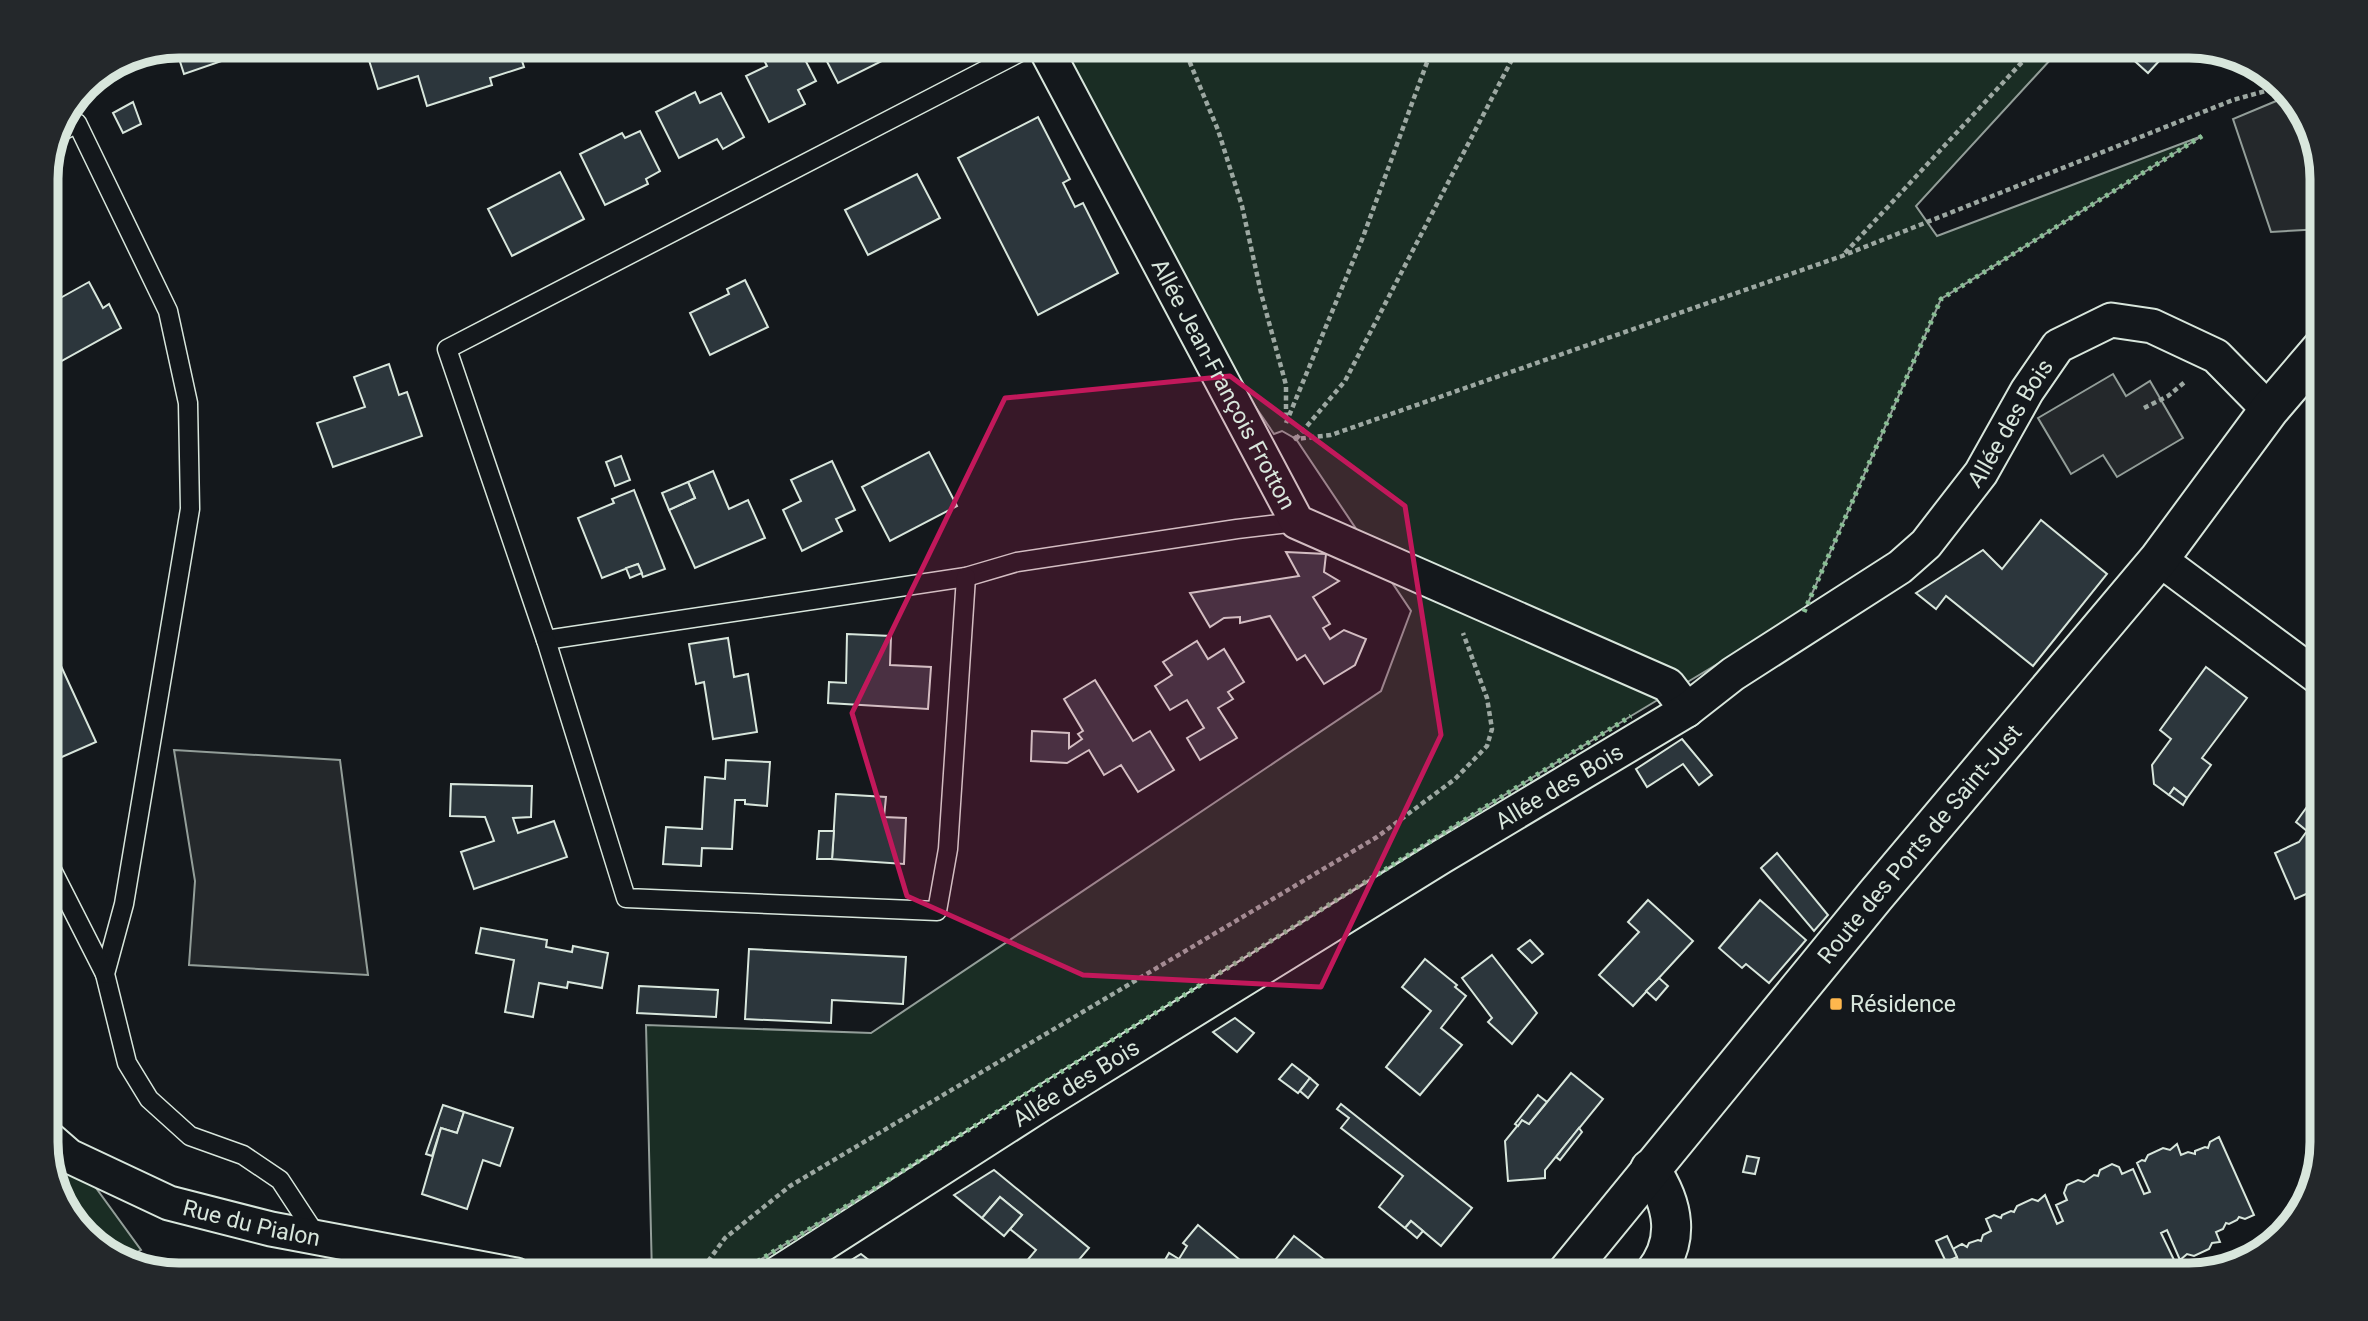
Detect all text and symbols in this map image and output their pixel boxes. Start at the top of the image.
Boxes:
street label: Allée Jean-François Frotton [1146,254,1301,514]
street label: Allée des Bois [1962,354,2059,493]
street label: Route des Ports de Saint-Just [1812,719,2027,969]
street label: Allée des Bois [1491,738,1628,835]
place label: Résidence [1850,991,1956,1018]
marker: Résidence [1828,996,1844,1012]
street label: Allée des Bois [1008,1034,1144,1133]
street label: Rue du Pialon [180,1194,322,1252]

